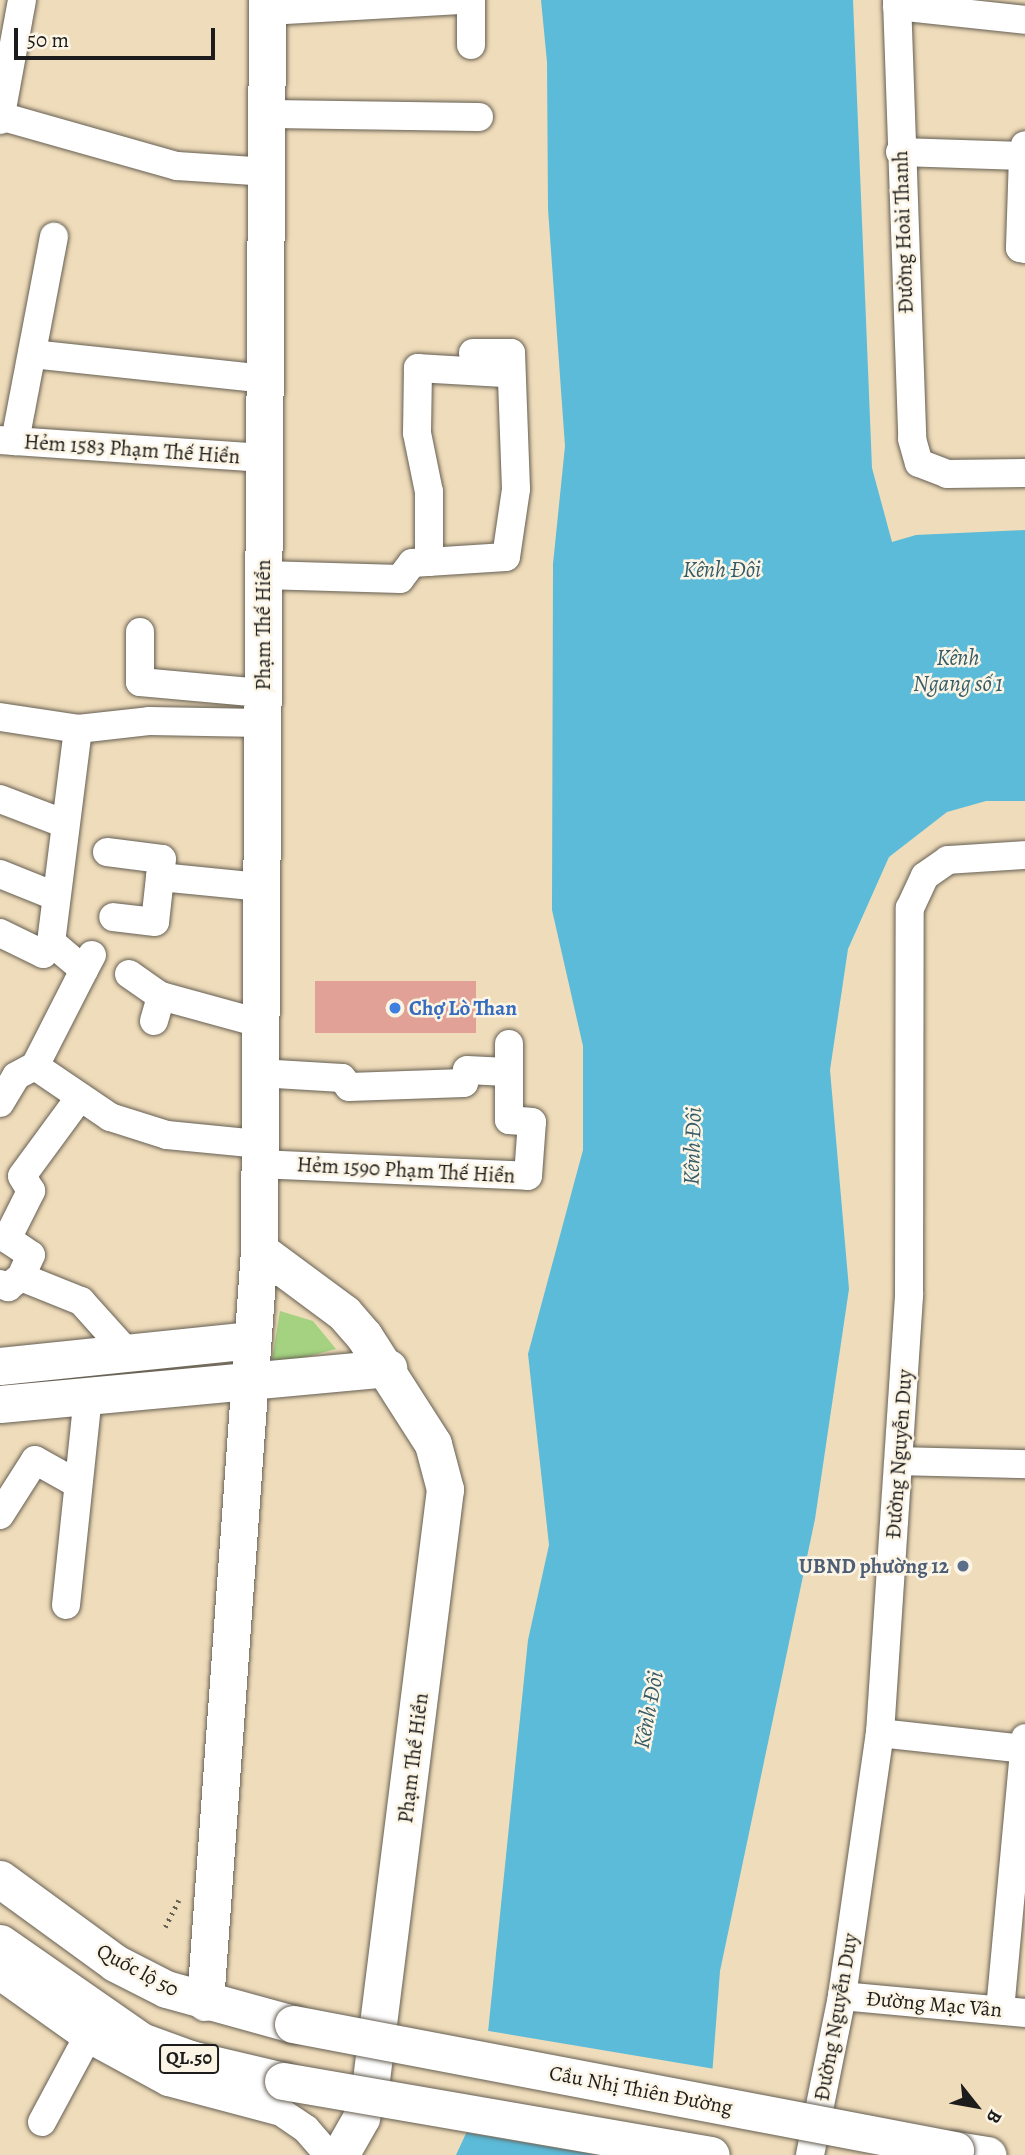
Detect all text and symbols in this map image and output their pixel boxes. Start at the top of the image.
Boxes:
scale bar [18,14,219,58]
text: 50 m [27,26,69,54]
street label: Đường Hoài Thanh [888,150,918,314]
street label: Hẻm 1583 Phạm Thế Hiển [23,429,241,469]
water label: Kênh Đôi [683,556,761,584]
street label: Phạm Thế Hiển [250,559,276,691]
water label: Kênh Ngang số 1 [913,644,1003,698]
place label: Chợ Lò Than [409,995,517,1021]
marker: Chợ Lò Than [387,1000,403,1016]
water label: Kênh Đôi [678,1106,708,1186]
street label: Hẻm 1590 Phạm Thế Hiển [296,1152,516,1188]
street label: Đường Nguyễn Duy [881,1368,917,1540]
place label: UBND phường 12 [799,1553,949,1579]
marker: UBND phường 12 [955,1558,971,1574]
water label: Kênh Đôi [628,1669,670,1751]
street label: Phạm Thế Hiển [393,1691,433,1825]
street label: Đường Nguyễn Duy [809,1931,863,2103]
street label: Quốc lộ 50 [93,1938,183,2002]
street label: Đường Mạc Vân [865,1986,1003,2022]
road number: QL.50 [158,2044,220,2074]
street label: Cầu Nhị Thiên Đường [547,2060,735,2120]
north arrow [941,2071,1011,2141]
text: B [980,2105,1008,2129]

